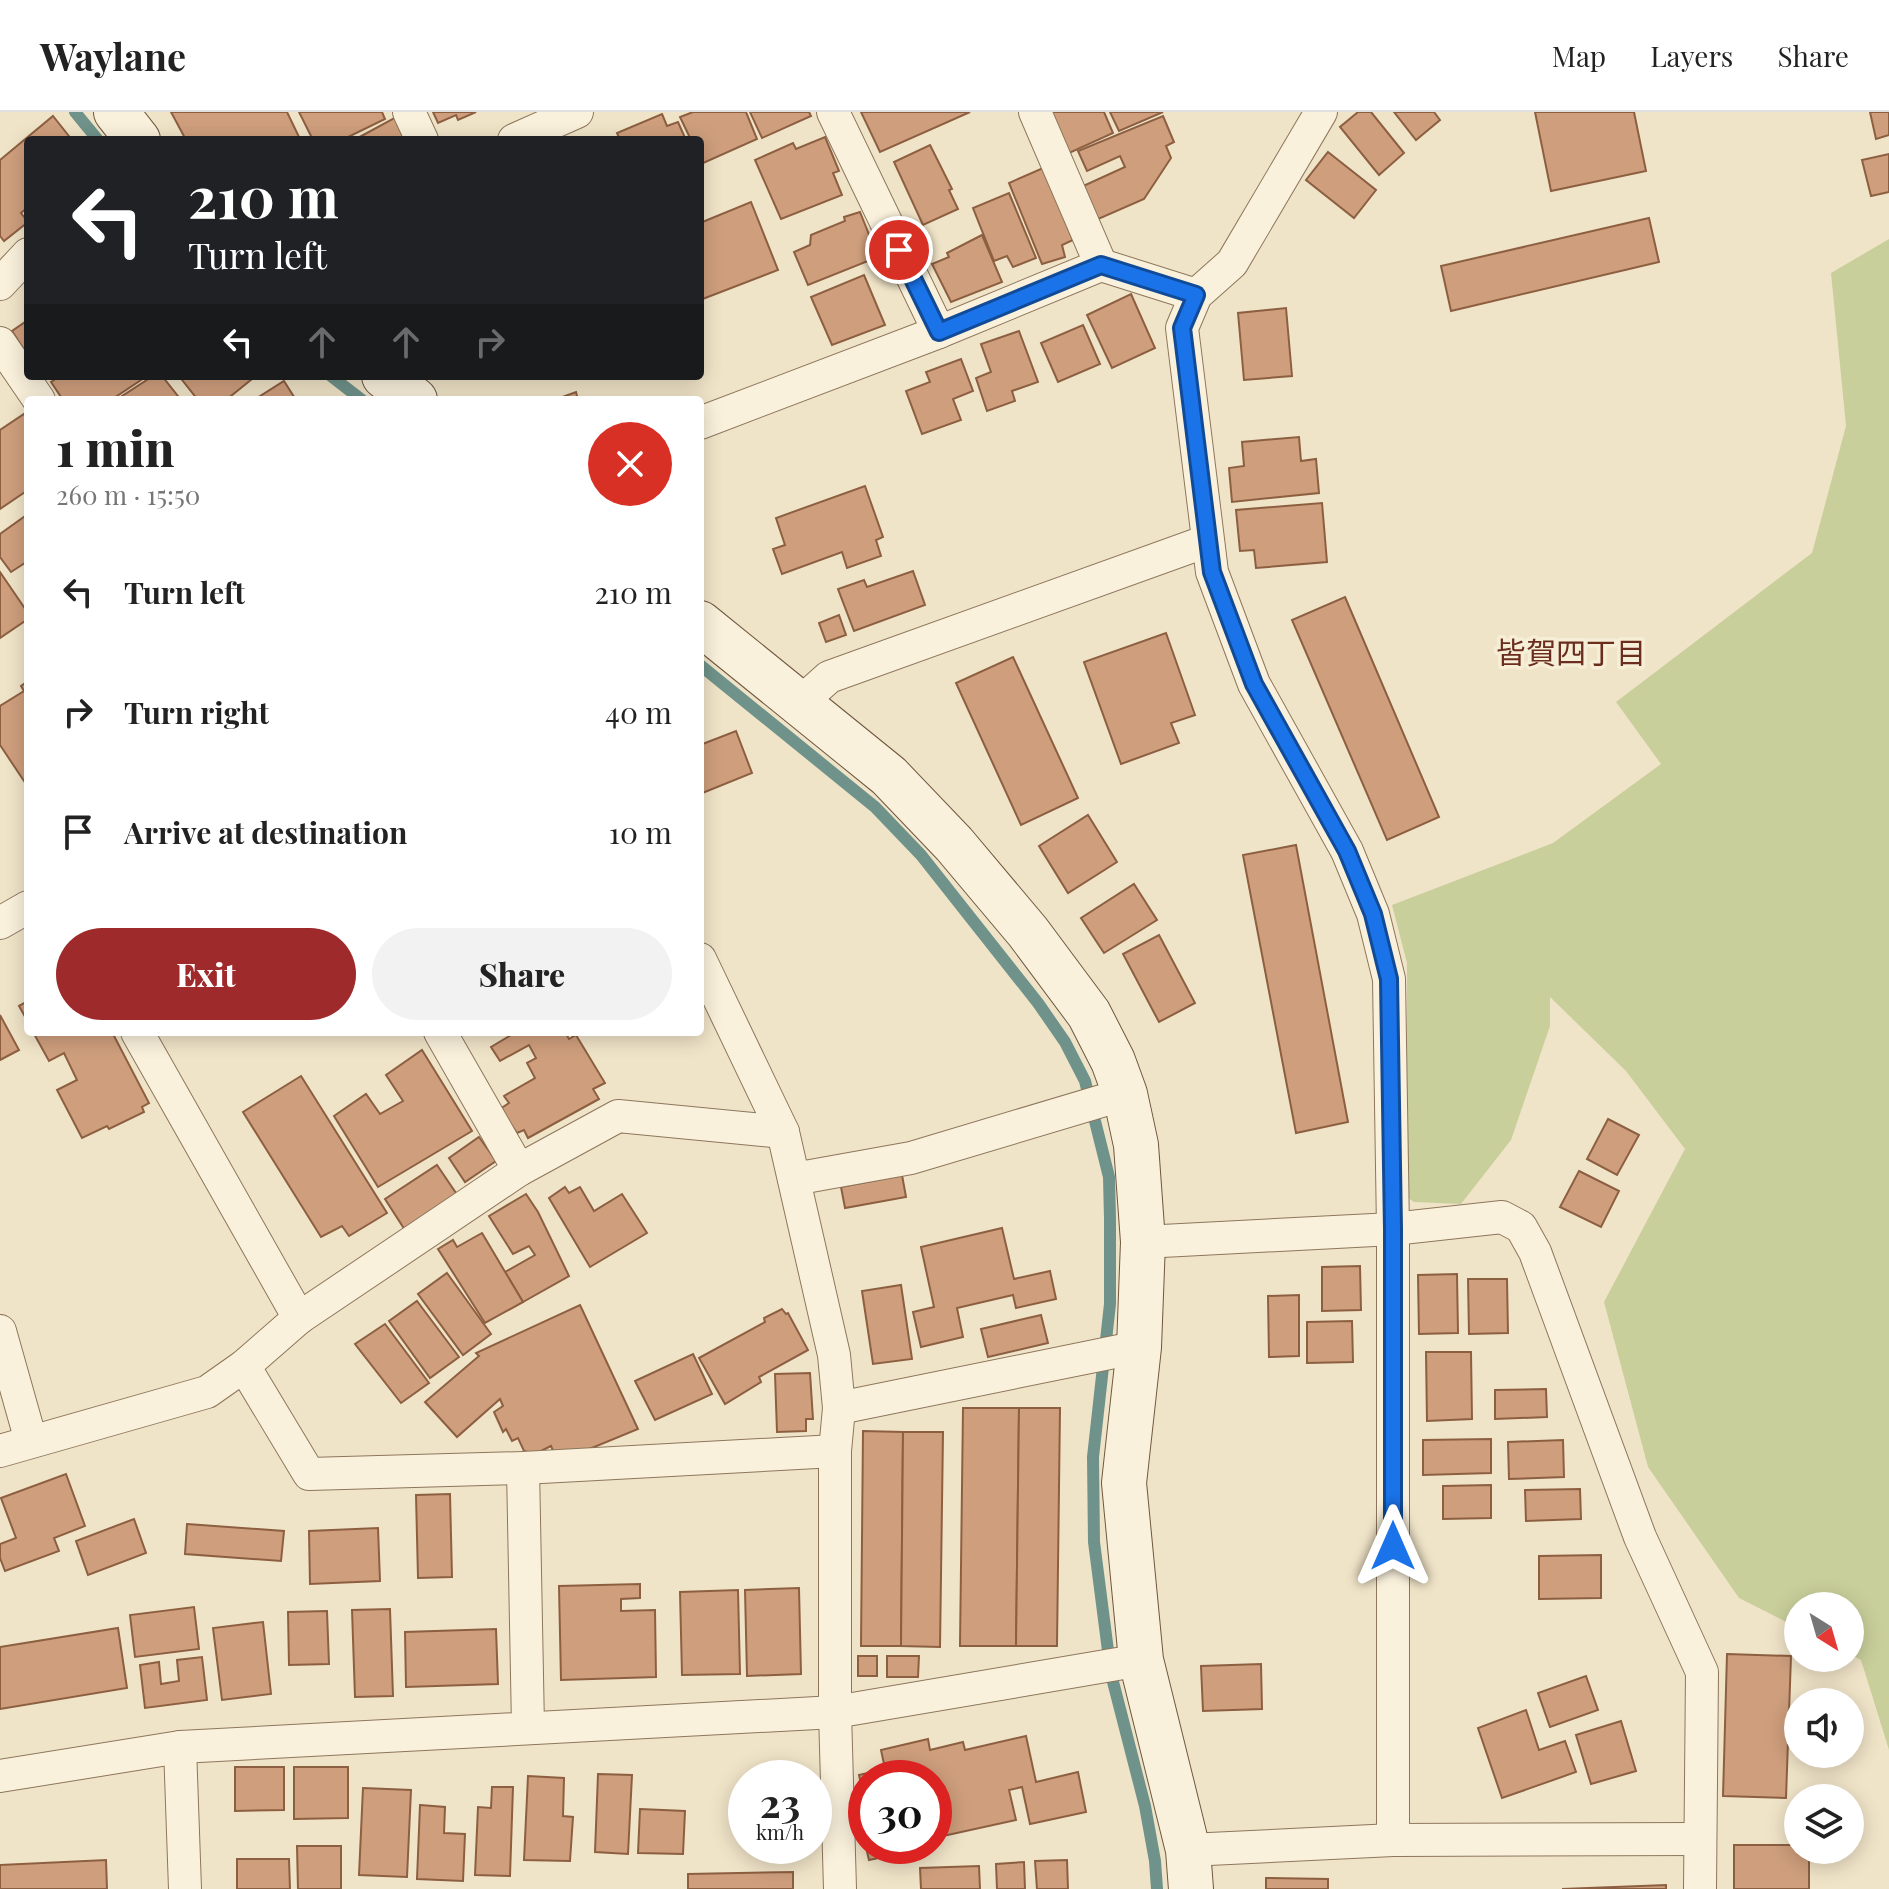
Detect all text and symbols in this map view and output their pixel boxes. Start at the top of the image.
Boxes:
text: Waylane [40,30,186,81]
text: Map [1552,37,1606,74]
text: Layers [1650,37,1733,74]
text: Share [1777,37,1849,74]
text: 210 m [188,158,339,233]
icon: left [56,168,160,272]
pin [865,216,933,284]
icon: arrive [877,228,921,272]
text: Turn left [188,230,327,278]
icon: left [216,320,260,364]
icon: ahead [300,320,344,364]
icon: ahead [384,320,428,364]
icon: right [468,320,512,364]
text: 1 min [56,415,174,479]
button: close [588,422,672,506]
text: 260 m · 15:50 [56,477,200,512]
icon: left [56,570,100,614]
text: Turn left [124,572,245,612]
text: 210 m [594,572,672,612]
district label: 皆賀四丁目 [1496,632,1646,672]
icon: right [56,690,100,734]
text: Turn right [124,692,269,732]
text: 40 m [605,692,672,732]
icon: arrive [56,810,100,854]
text: Arrive at destination [124,812,407,852]
text: 10 m [609,812,672,852]
button: Exit [56,928,356,1020]
button: Share [372,928,672,1020]
position arrow [1351,1504,1435,1588]
north arrow [1784,1592,1864,1672]
map controls [1784,1592,1864,1864]
button: sound [1784,1688,1864,1768]
speed limit sign: 30 [848,1760,952,1864]
text: 23 [760,1775,800,1828]
button: layers [1784,1784,1864,1864]
text: km/h [756,1818,804,1845]

